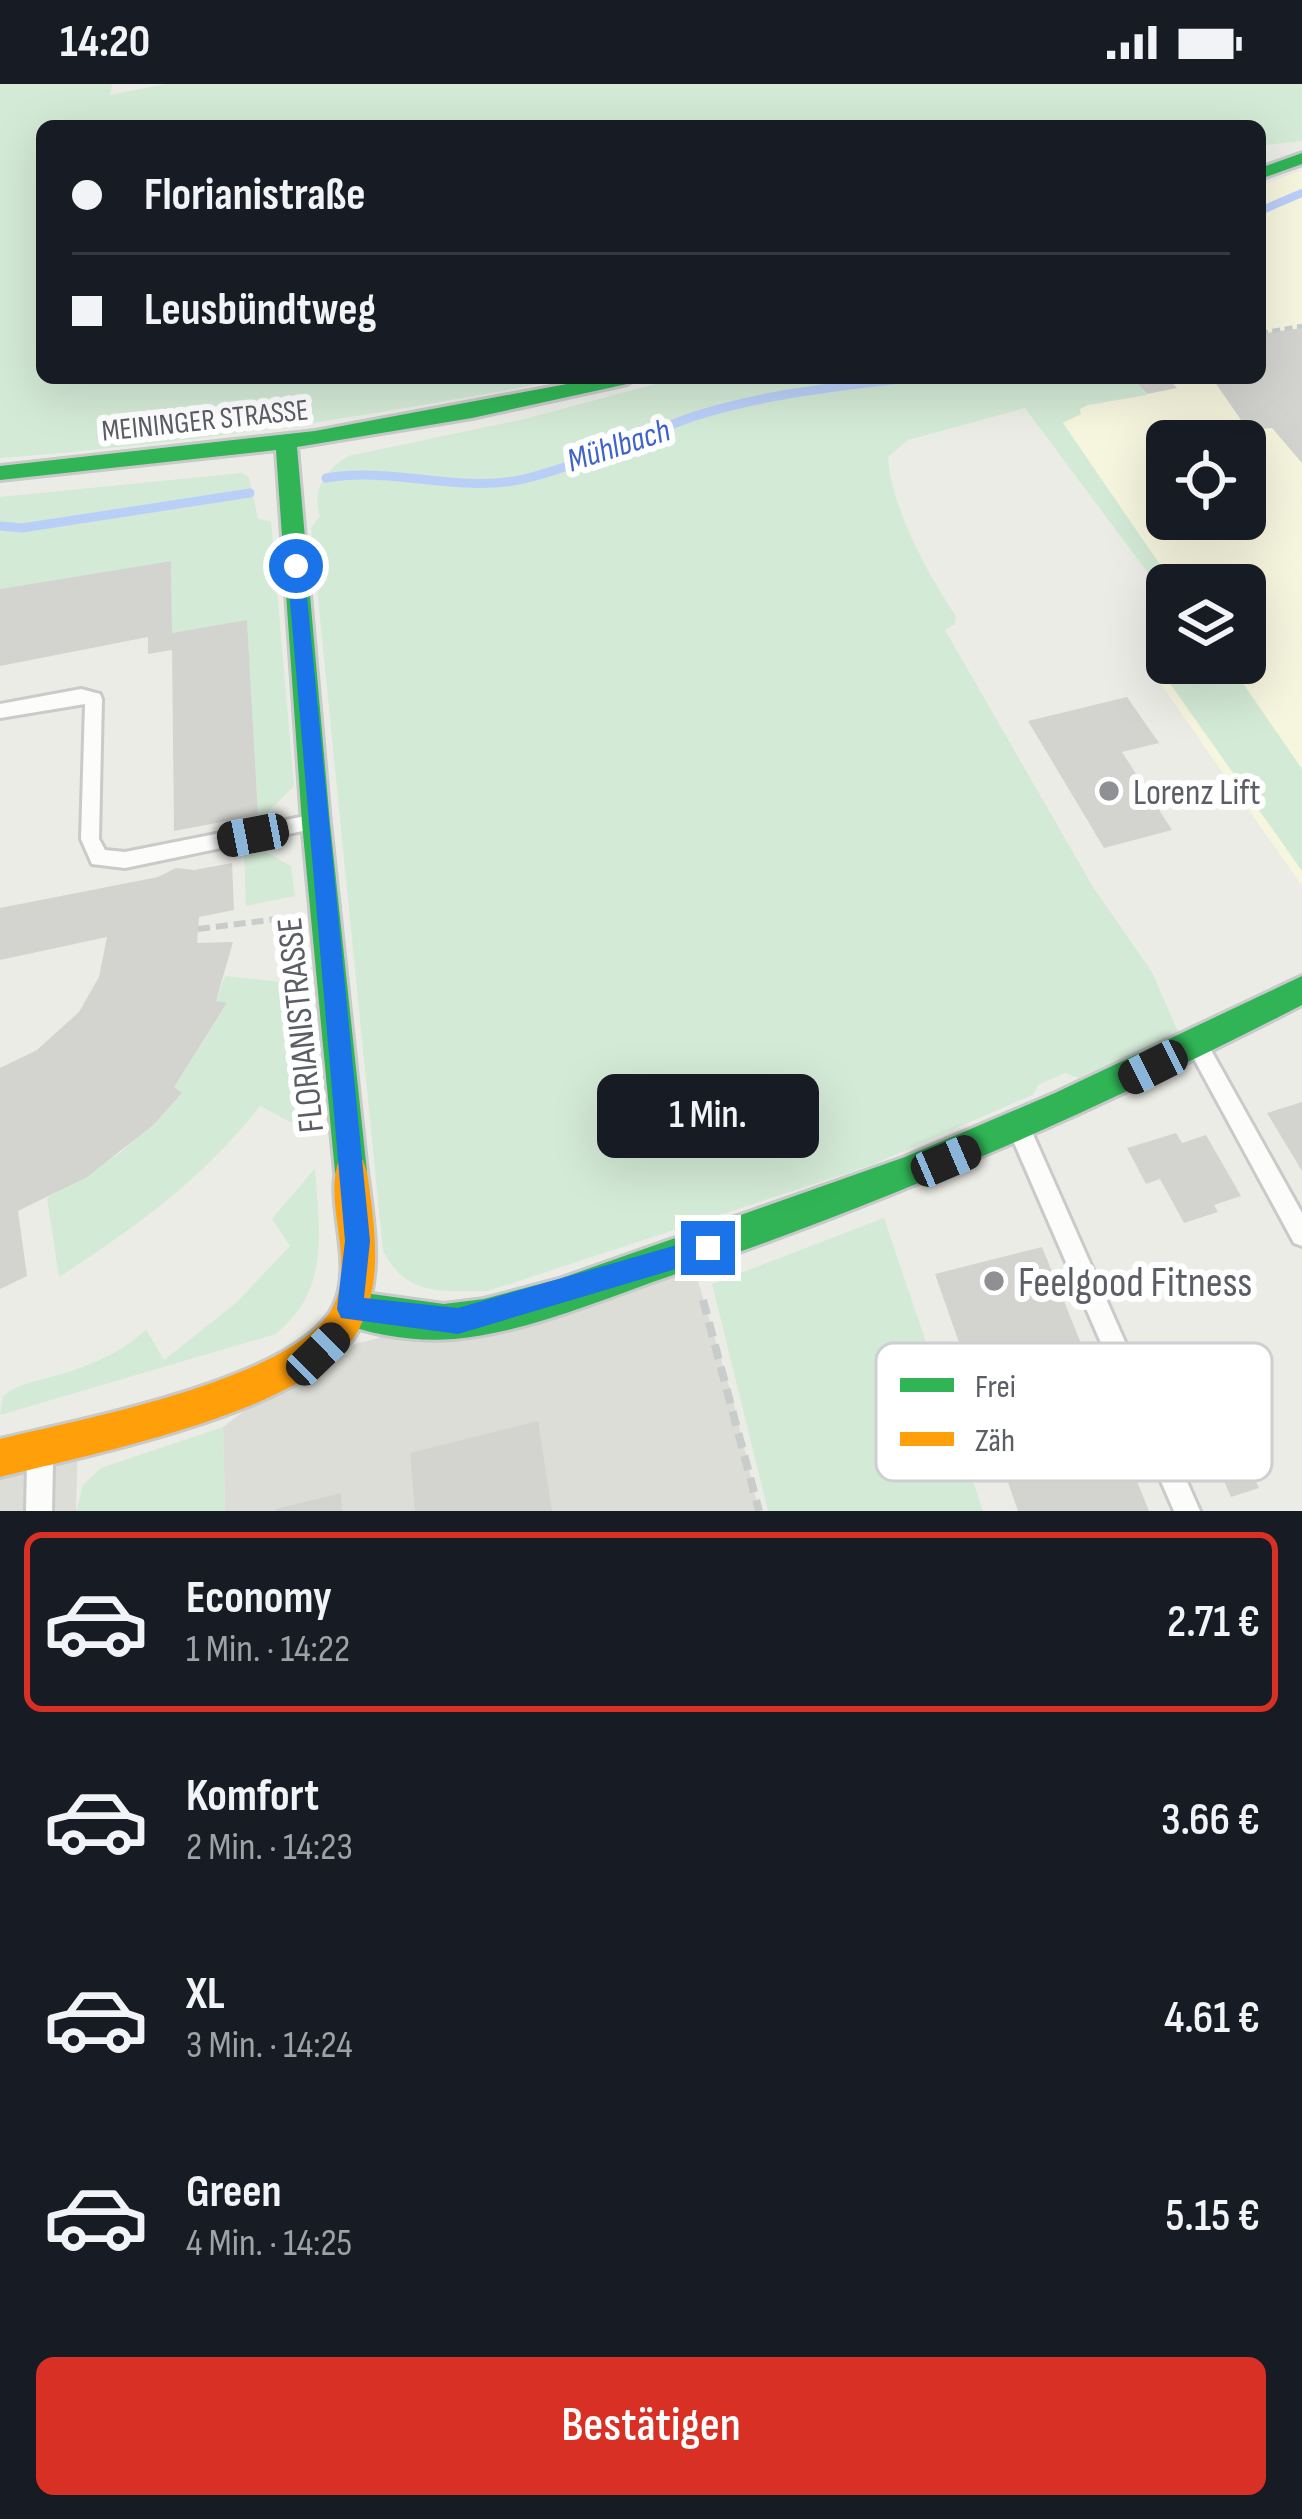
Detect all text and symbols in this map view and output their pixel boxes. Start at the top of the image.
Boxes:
text: 14:20 [60,15,150,70]
text: Florianistraße [144,168,366,223]
text: Leusbündtweg [144,283,377,338]
street label: MEININGER STRASSE [100,392,310,450]
water label: Mühlbach [562,410,675,481]
map controls [1146,420,1266,684]
button: locate [1146,420,1266,540]
route start [269,539,323,593]
button: layers [1146,564,1266,684]
place label: Lorenz Lift [1133,772,1261,815]
marker: Lorenz Lift [1096,778,1122,804]
car [214,810,292,860]
street label: FLORIANISTRASSE [269,915,334,1134]
car [1113,1035,1193,1099]
callout: 1 Min. [597,1074,819,1158]
text: 1 Min. [669,1092,747,1139]
car [906,1130,986,1192]
route end [681,1221,735,1275]
place label: Feelgood Fitness [1018,1258,1252,1309]
marker: Feelgood Fitness [981,1268,1007,1294]
car [280,1316,356,1392]
legend [876,1343,1272,1481]
text: Frei [975,1367,1016,1407]
text: Zäh [975,1421,1015,1461]
icon: car [42,1568,150,1676]
text: Economy [186,1571,332,1626]
text: 2.71 € [1167,1595,1260,1650]
text: 1 Min. · 14:22 [186,1626,350,1673]
icon: car [42,1766,150,1874]
text: Komfort [186,1769,319,1824]
text: 3.66 € [1161,1793,1260,1848]
text: 2 Min. · 14:23 [186,1824,353,1871]
icon: car [42,1964,150,2072]
text: XL [186,1967,225,2022]
text: 4.61 € [1164,1991,1260,2046]
text: 3 Min. · 14:24 [186,2022,353,2069]
icon: car [42,2162,150,2270]
text: Green [186,2165,282,2220]
text: 5.15 € [1165,2189,1260,2244]
text: 4 Min. · 14:25 [186,2220,352,2267]
button: Bestätigen [36,2357,1266,2495]

